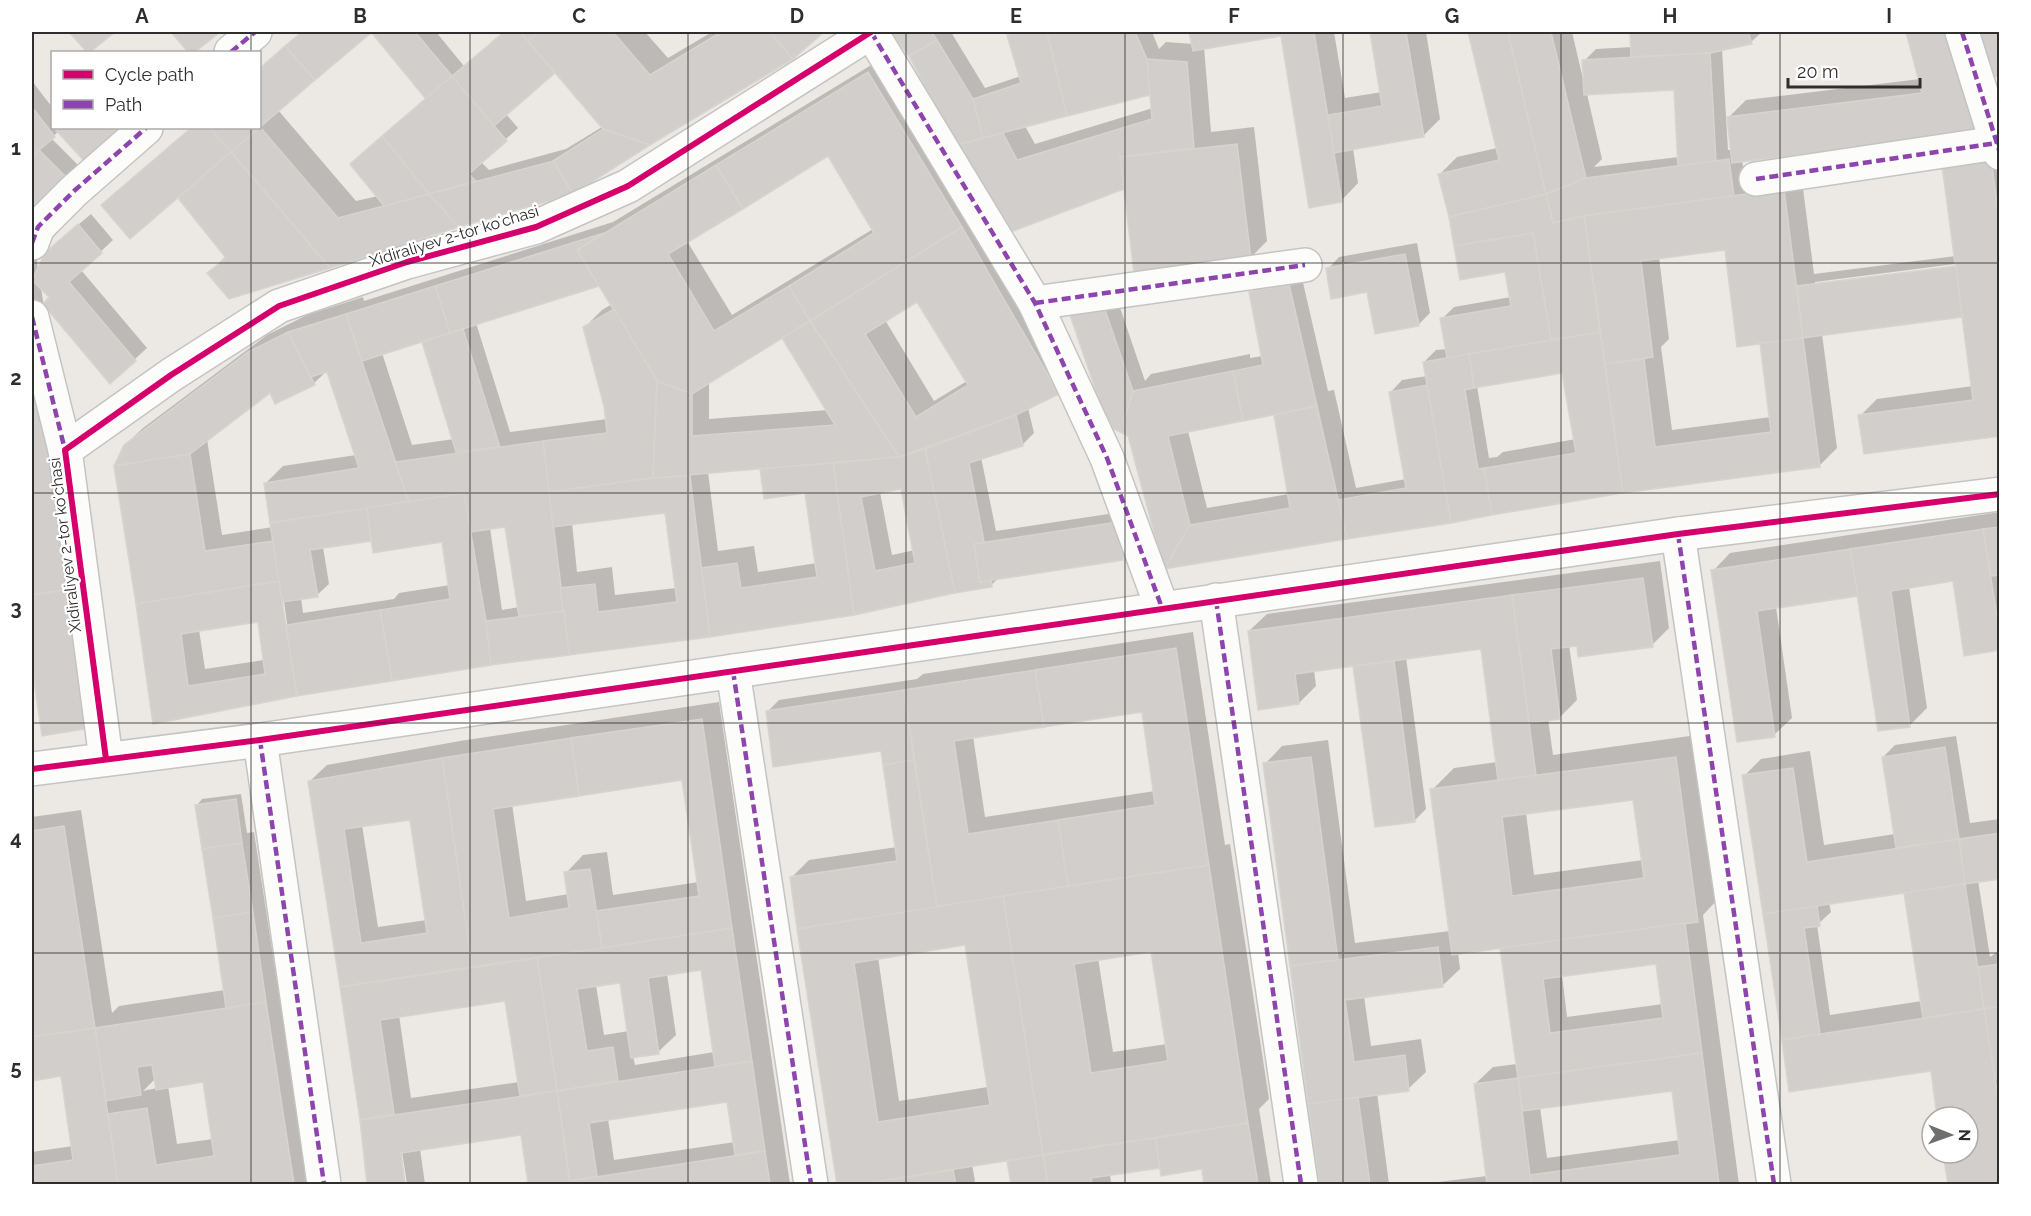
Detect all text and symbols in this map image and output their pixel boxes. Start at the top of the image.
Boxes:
text: A [135,4,149,28]
text: B [353,4,367,28]
text: C [572,4,586,28]
text: D [790,4,804,28]
text: E [1010,4,1022,28]
text: F [1228,4,1240,28]
text: G [1445,4,1459,28]
text: H [1663,4,1677,28]
text: I [1886,4,1892,28]
legend [51,51,261,129]
scale bar [1788,51,1920,89]
text: 20 m [1797,61,1839,82]
text: Cycle path [105,64,194,85]
text: Path [105,94,142,115]
text: 1 [11,136,21,160]
street label: Xidiraliyev 2-tor koʻchasi [367,201,541,271]
text: 2 [10,366,22,390]
street label: Xidiraliyev 2-tor koʻchasi [45,456,85,634]
text: 3 [10,596,22,620]
text: 4 [10,826,22,850]
text: 5 [10,1056,22,1080]
north arrow [1920,1105,1980,1165]
text: N [1955,1129,1974,1142]

